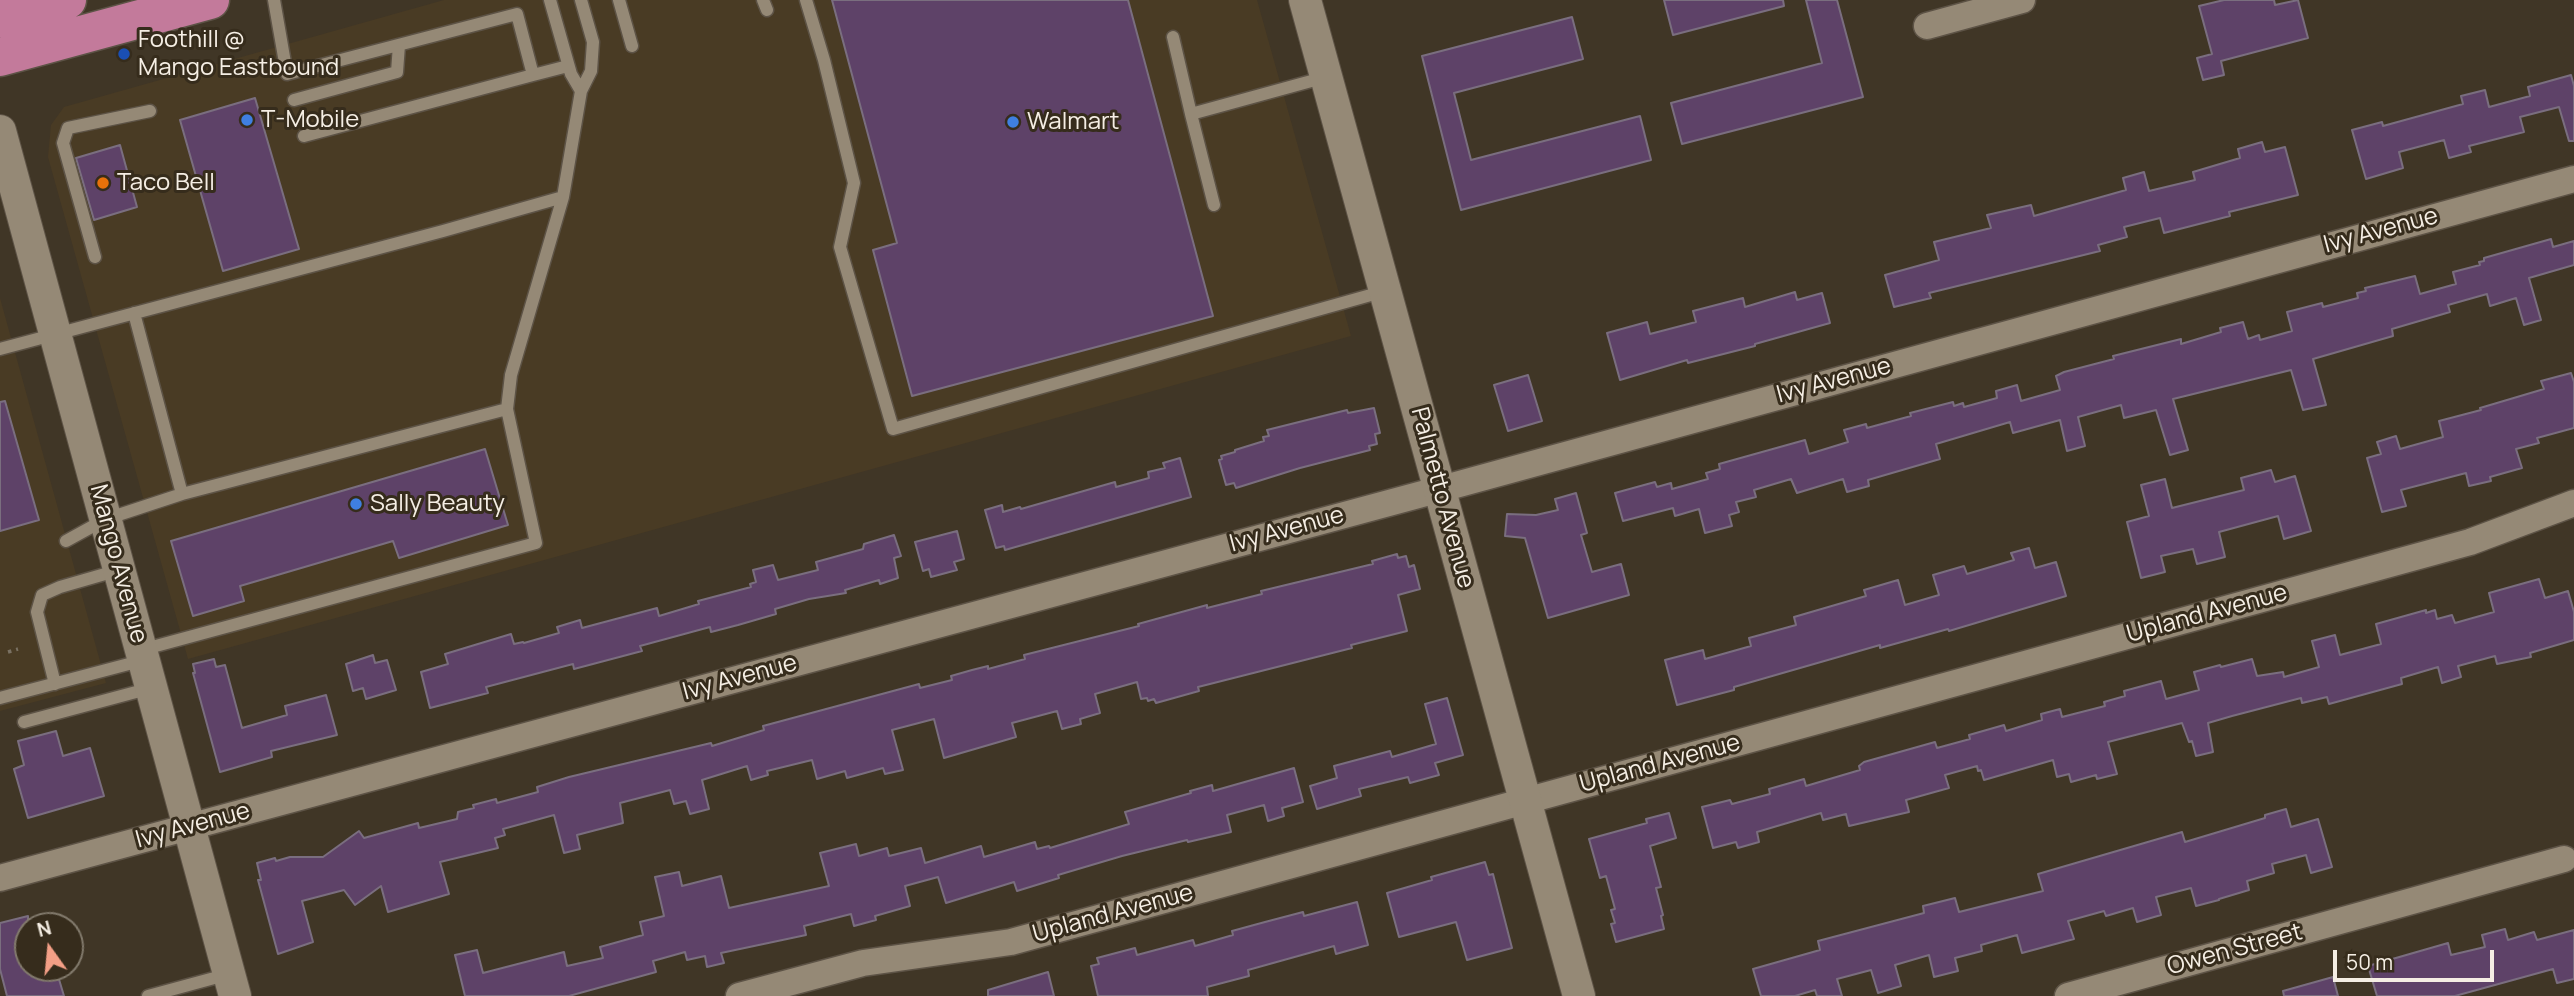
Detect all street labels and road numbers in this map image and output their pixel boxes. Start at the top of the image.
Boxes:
street label: Ivy Avenue [2321,202,2441,260]
street label: Ivy Avenue [1774,352,1894,410]
street label: Palmetto Avenue [1404,404,1480,592]
street label: Mango Avenue [83,481,153,647]
street label: Ivy Avenue [1227,501,1347,559]
street label: Upland Avenue [2123,579,2291,649]
street label: Ivy Avenue [680,649,800,707]
street label: Upland Avenue [1576,729,1744,799]
street label: Ivy Avenue [133,797,253,855]
street label: Upland Avenue [1029,879,1197,949]
street label: Owen Street [2164,918,2306,982]

